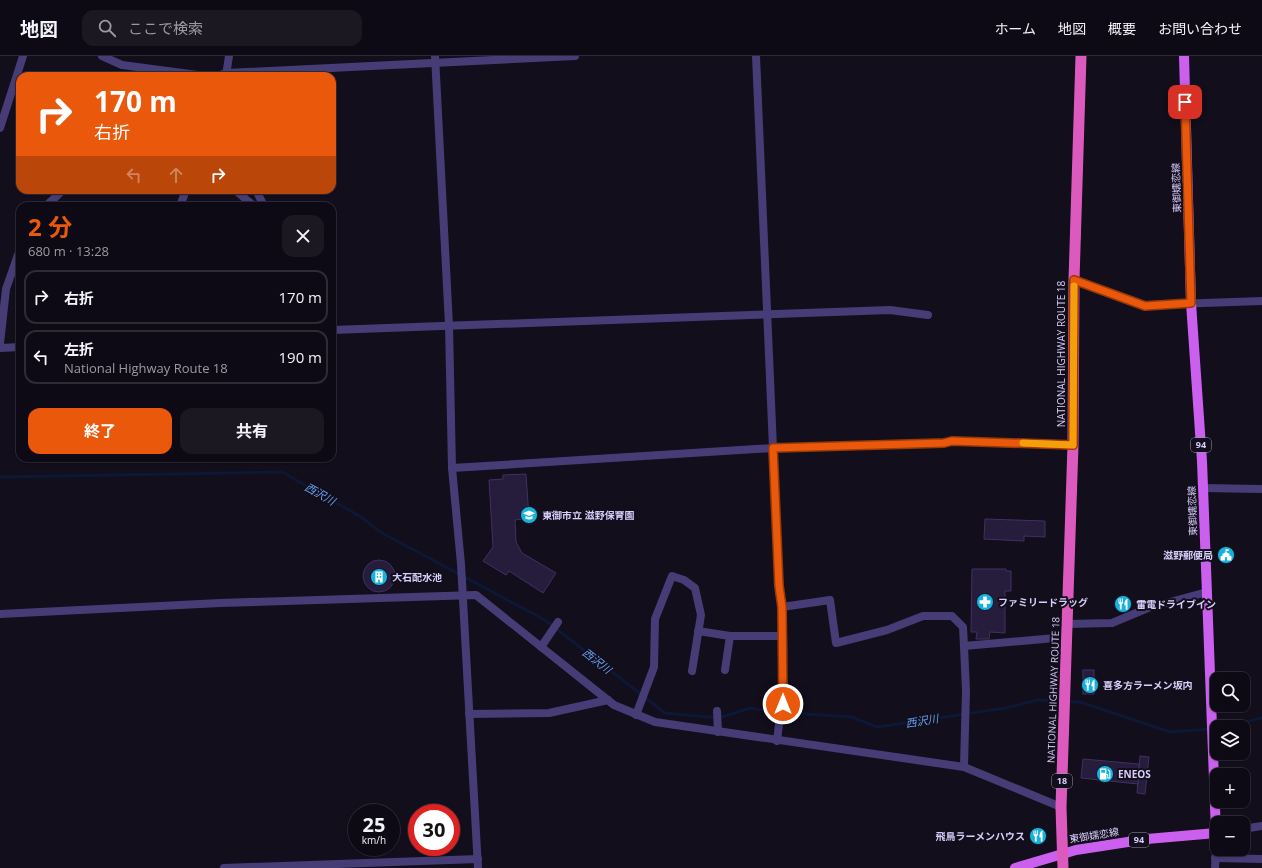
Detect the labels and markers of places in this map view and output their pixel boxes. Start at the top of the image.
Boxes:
pin [1168,85,1202,119]
school or university icon: 東御市立 滋野保育園 [519,505,539,525]
place label: 東御市立 滋野保育園 [542,508,635,522]
public building icon: 滋野郵便局 [1216,545,1236,565]
place label: 滋野郵便局 [1163,548,1213,562]
building icon: 大石配水池 [369,567,389,587]
place label: 大石配水池 [392,570,442,584]
pharmacy icon: ファミリードラッグ [975,592,995,612]
restaurant icon: 雷電ドライブイン [1113,594,1133,614]
place label: ファミリードラッグ [998,595,1088,609]
place label: 雷電ドライブイン [1136,597,1216,611]
restaurant icon: 喜多方ラーメン坂内 [1080,675,1100,695]
place label: 喜多方ラーメン坂内 [1103,678,1193,692]
fuel station icon: ENEOS [1095,764,1115,784]
place label: ENEOS [1118,767,1151,781]
restaurant icon: 飛鳥ラーメンハウス [1028,826,1048,846]
place label: 飛鳥ラーメンハウス [935,829,1025,843]

